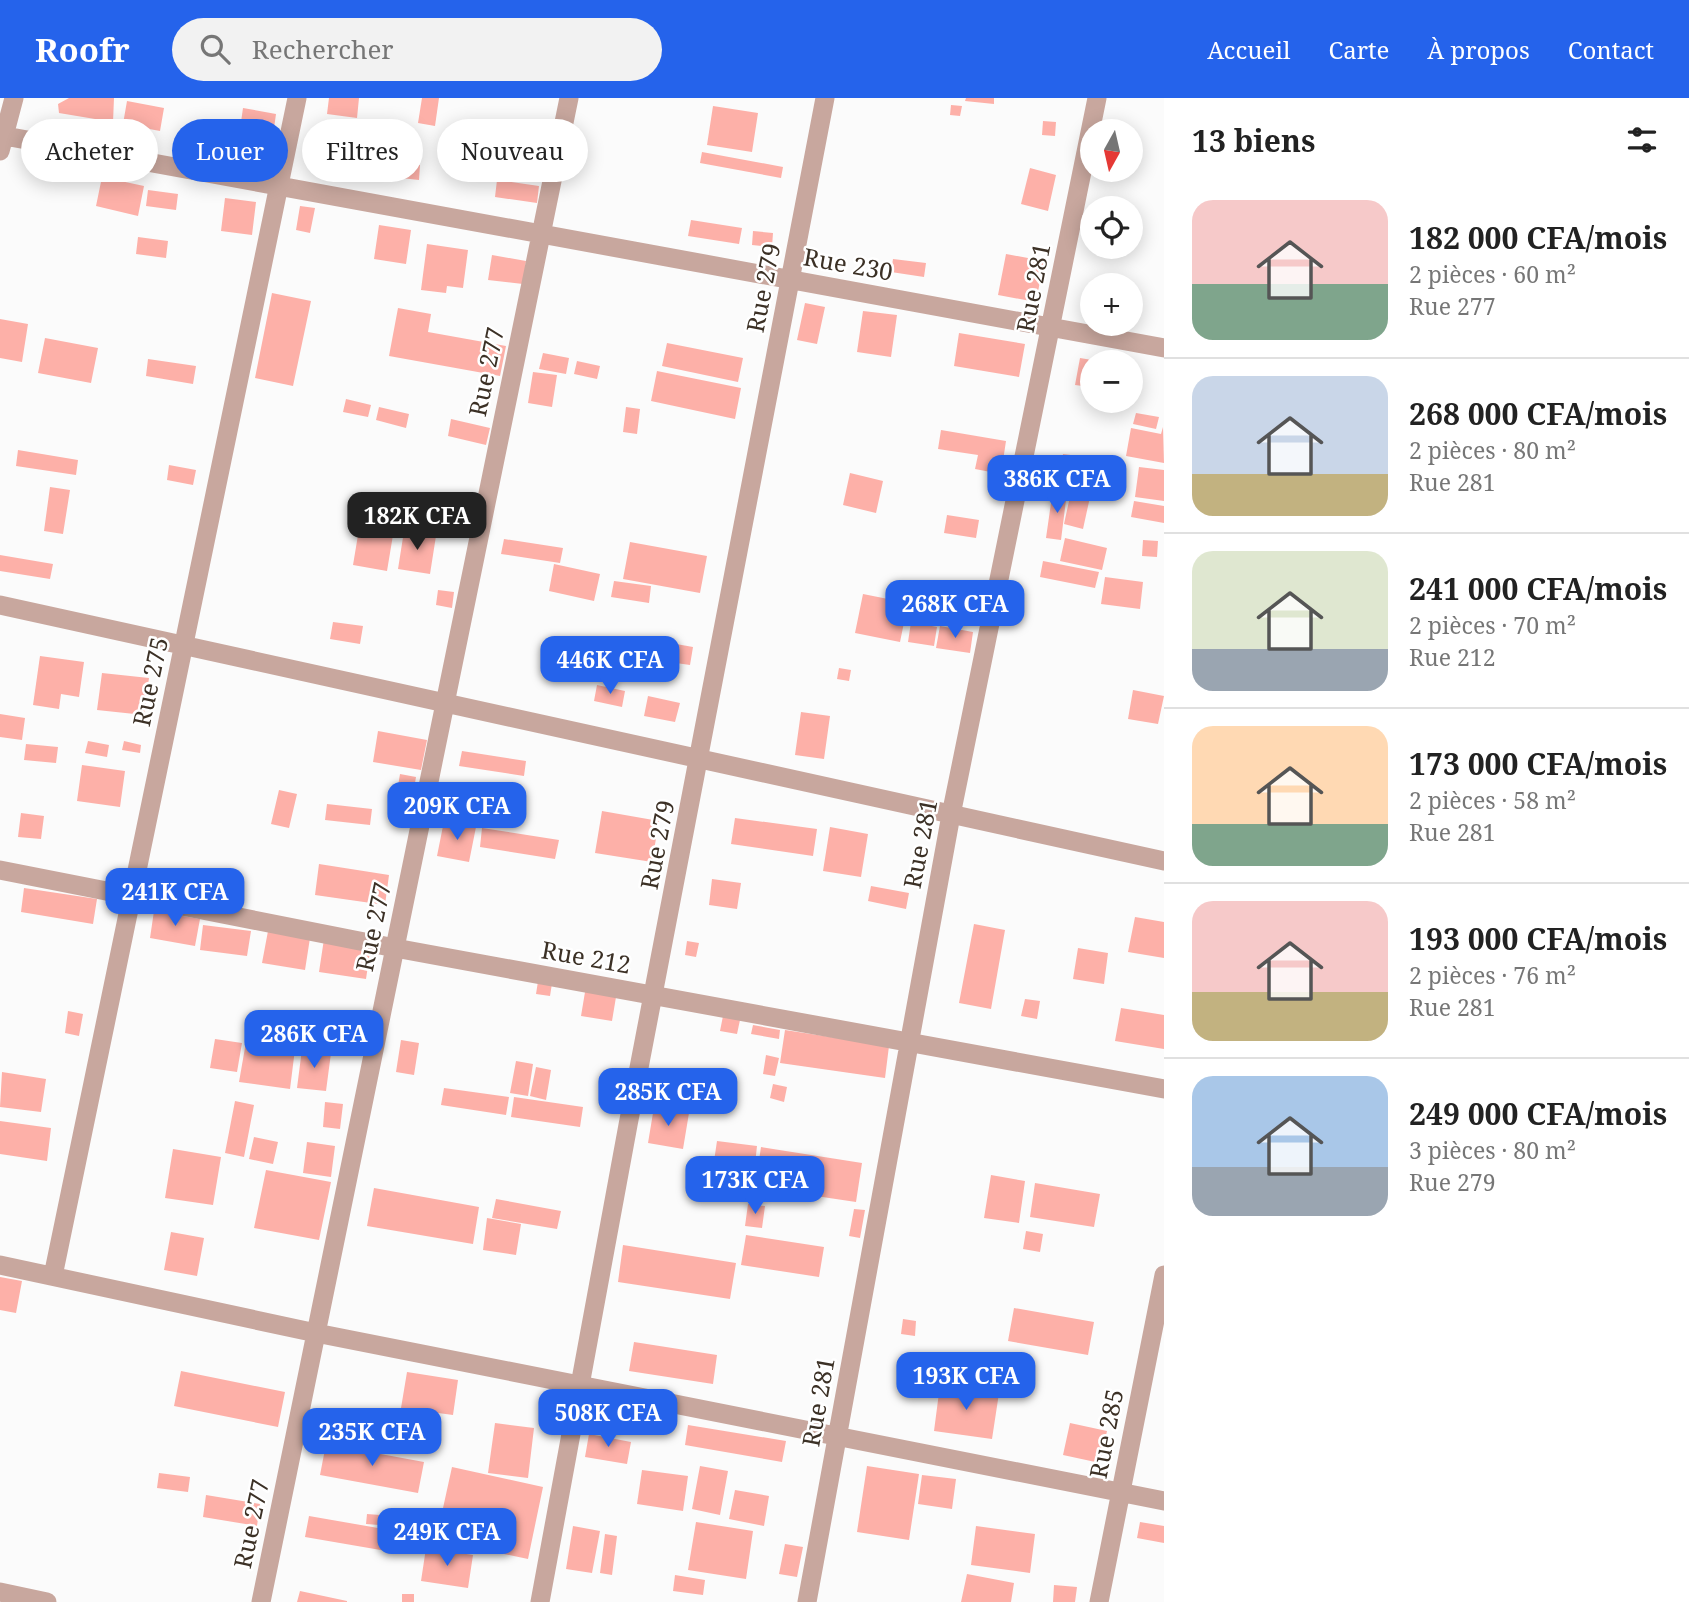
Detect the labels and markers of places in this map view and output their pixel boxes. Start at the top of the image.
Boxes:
pin: 386K CFA [985,456,1129,515]
pin: 182K CFA [345,492,489,552]
pin: 268K CFA [883,580,1027,640]
pin: 446K CFA [538,636,682,696]
pin: 209K CFA [385,782,529,842]
pin: 241K CFA [103,868,247,928]
pin: 286K CFA [242,1010,386,1070]
pin: 285K CFA [596,1068,740,1128]
pin: 173K CFA [683,1156,827,1216]
pin: 193K CFA [894,1352,1038,1412]
pin: 508K CFA [536,1390,680,1449]
pin: 235K CFA [300,1408,444,1468]
pin: 249K CFA [375,1508,519,1568]

